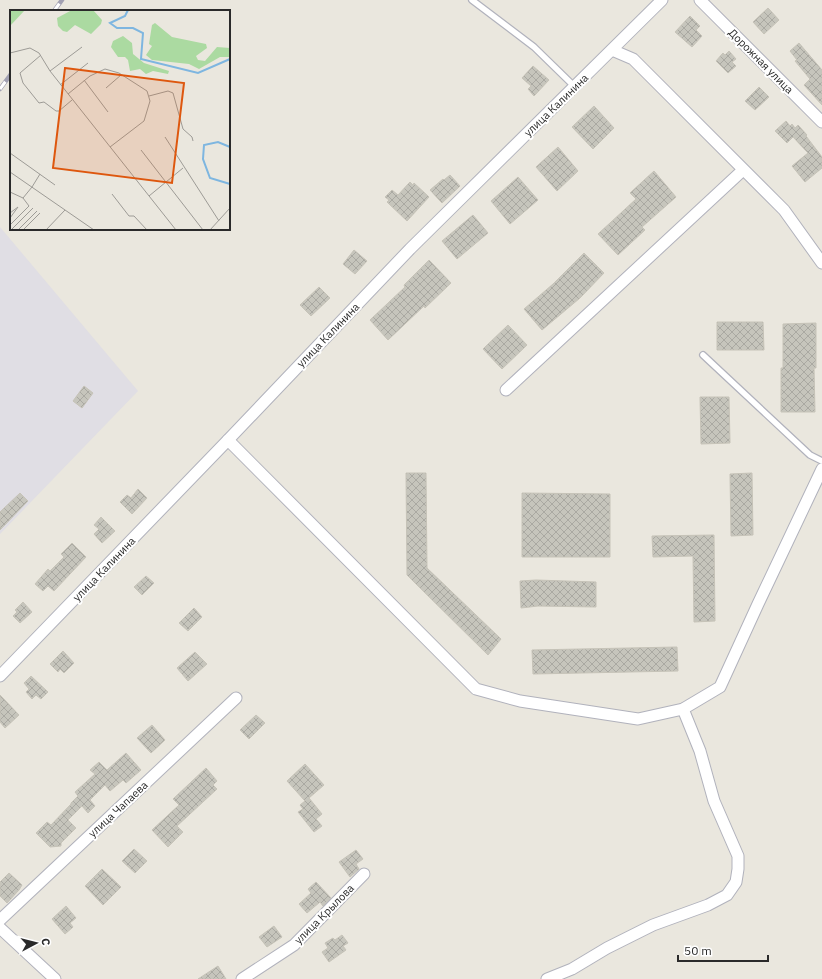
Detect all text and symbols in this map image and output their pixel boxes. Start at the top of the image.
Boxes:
inset map [10,10,230,230]
street label: Дорожная улица [726,26,797,97]
street label: улица Калинина [521,71,591,139]
street label: улица Калинина [294,300,362,370]
street label: улица Калинина [70,534,138,604]
street label: улица Чапаева [85,778,151,840]
street label: улица Крылова [291,881,357,947]
north arrow [16,923,56,963]
text: С [39,937,53,946]
scale bar [678,937,768,963]
text: 50 m [684,943,712,958]

